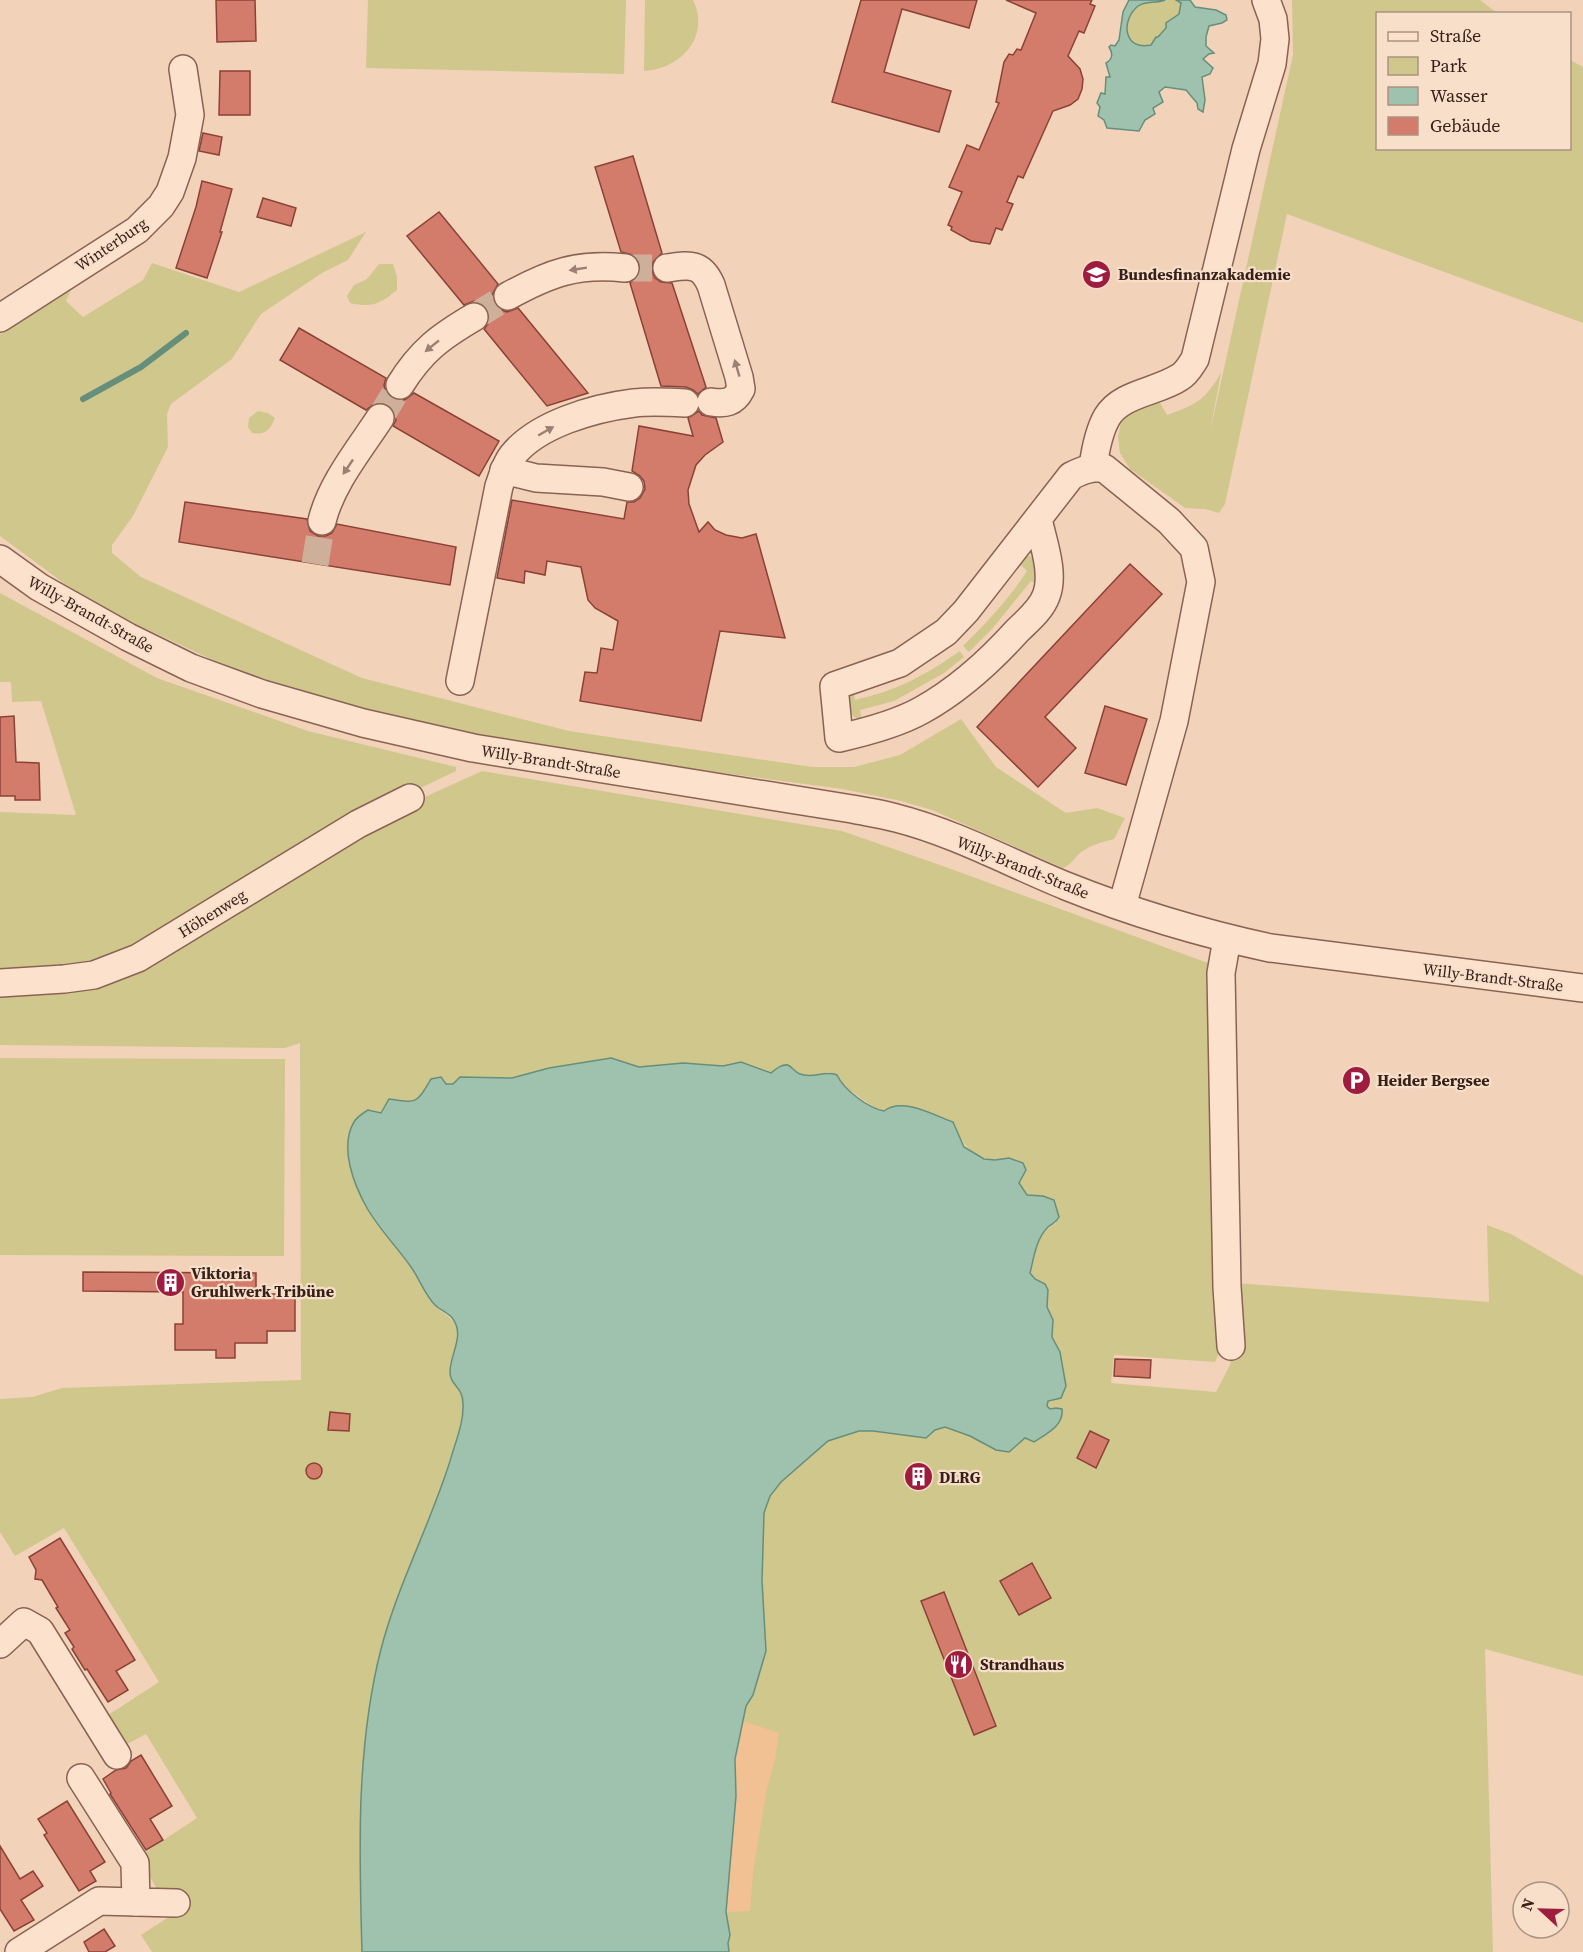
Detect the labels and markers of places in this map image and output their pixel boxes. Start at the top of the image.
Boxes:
school or university icon: Bundesfinanzakademie [1081,258,1113,290]
place label: Bundesfinanzakademie [1118,263,1291,285]
parking icon: Heider Bergsee [1340,1064,1372,1096]
place label: Heider Bergsee [1377,1069,1490,1091]
place label: Viktoria Gruhlwerk Tribüne [191,1262,334,1302]
building icon: Viktoria Gruhlwerk Tribüne [154,1266,186,1298]
building icon: DLRG [902,1461,934,1493]
place label: DLRG [939,1466,981,1488]
restaurant icon: Strandhaus [943,1648,975,1680]
place label: Strandhaus [980,1653,1064,1675]

